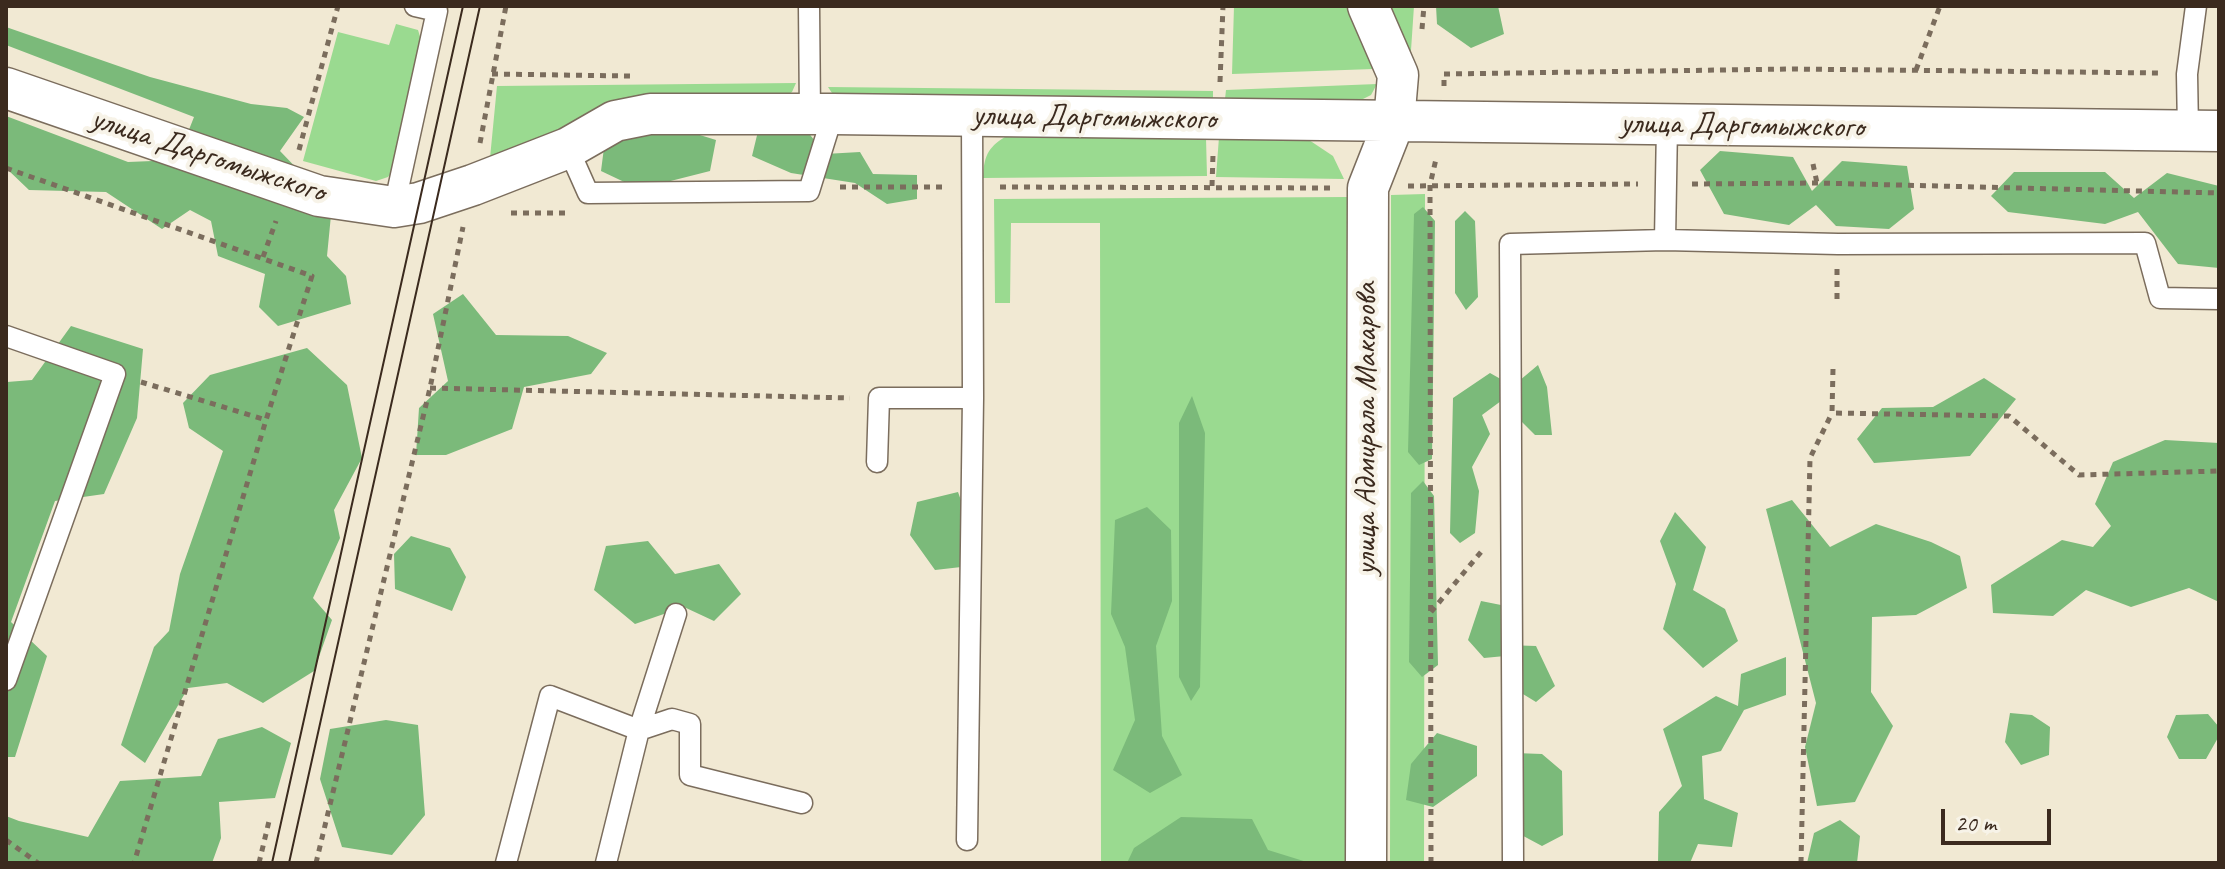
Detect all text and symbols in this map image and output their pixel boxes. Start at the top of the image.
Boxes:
street label: улица Даргомыжского [972,97,1216,139]
street label: улица Даргомыжского [86,100,330,212]
street label: улица Даргомыжского [1620,105,1864,147]
street label: улица Адмирала Макарова [1348,283,1386,575]
scale bar [1945,793,2055,843]
text: 20 m [1955,808,1996,838]

